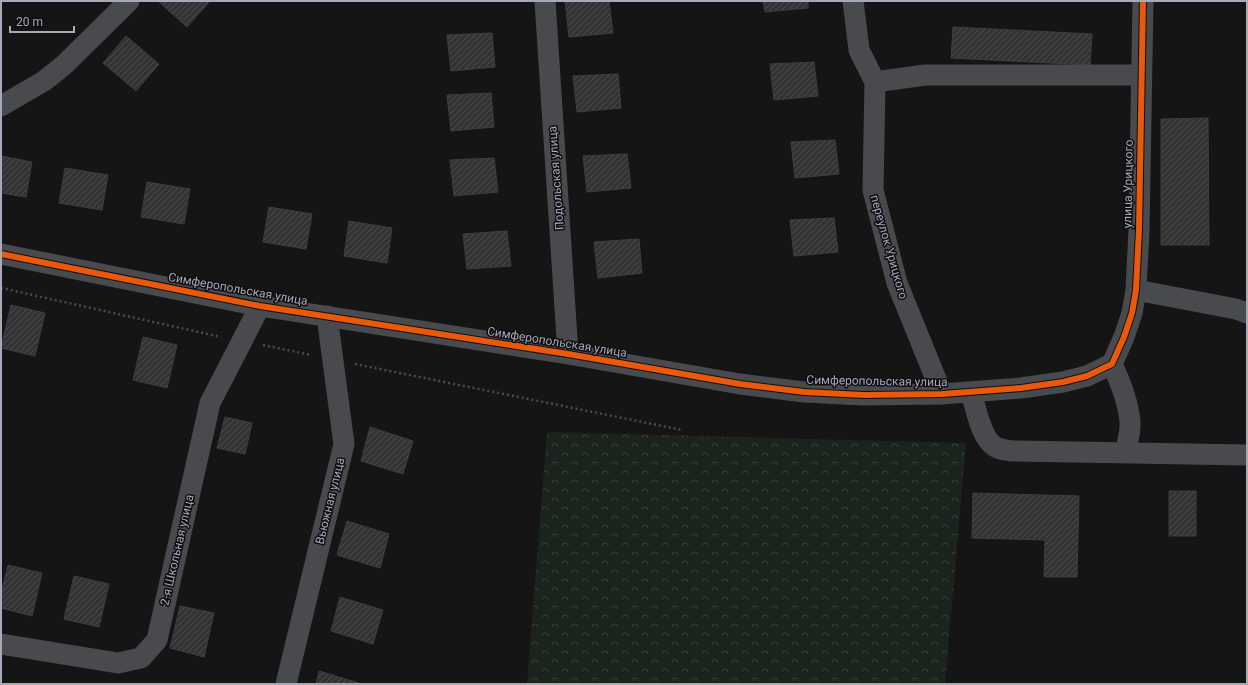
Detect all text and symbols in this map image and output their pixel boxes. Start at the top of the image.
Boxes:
scale bar [10,8,74,34]
text: 20 m [16,15,43,29]
street label: Подольская улица [545,126,567,230]
street label: улица Урицкого [1120,139,1136,228]
street label: переулок Урицкого [867,193,911,301]
street label: Симферопольская улица [167,270,309,308]
street label: Симферопольская улица [486,324,628,360]
street label: Симферопольская улица [806,373,948,389]
street label: Вьюжная улица [312,456,348,546]
street label: 2-я Школьная улица [157,493,197,607]

